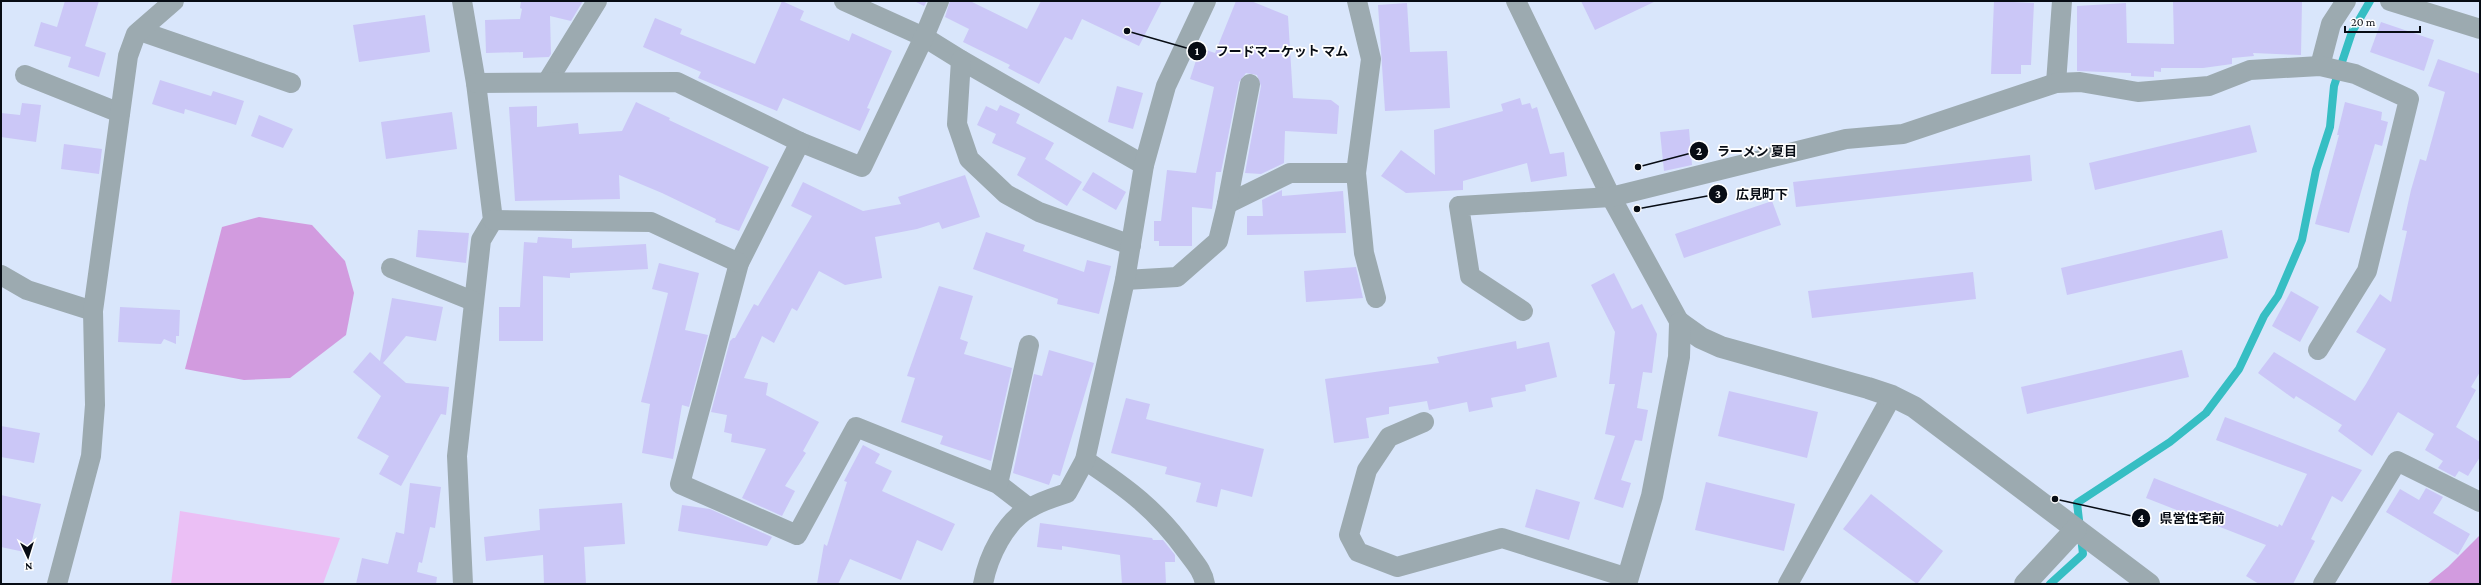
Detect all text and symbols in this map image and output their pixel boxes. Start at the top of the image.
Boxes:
scale bar [2345,8,2420,34]
text: 20 m [2351,15,2376,29]
callout: フードマーケット マム [1187,39,1356,64]
text: 1 [1195,44,1200,58]
text: フードマーケット マム [1216,44,1348,59]
callout: ラーメン 夏目 [1689,138,1805,163]
text: 2 [1696,144,1702,158]
text: ラーメン 夏目 [1717,144,1797,159]
callout: 広見町下 [1708,182,1796,207]
text: 3 [1715,187,1721,201]
text: 広見町下 [1736,187,1788,202]
callout: 県営住宅前 [2131,506,2232,531]
text: 4 [2138,511,2145,525]
text: 県営住宅前 [2159,511,2225,526]
north arrow [8,537,48,577]
text: N [24,561,33,573]

